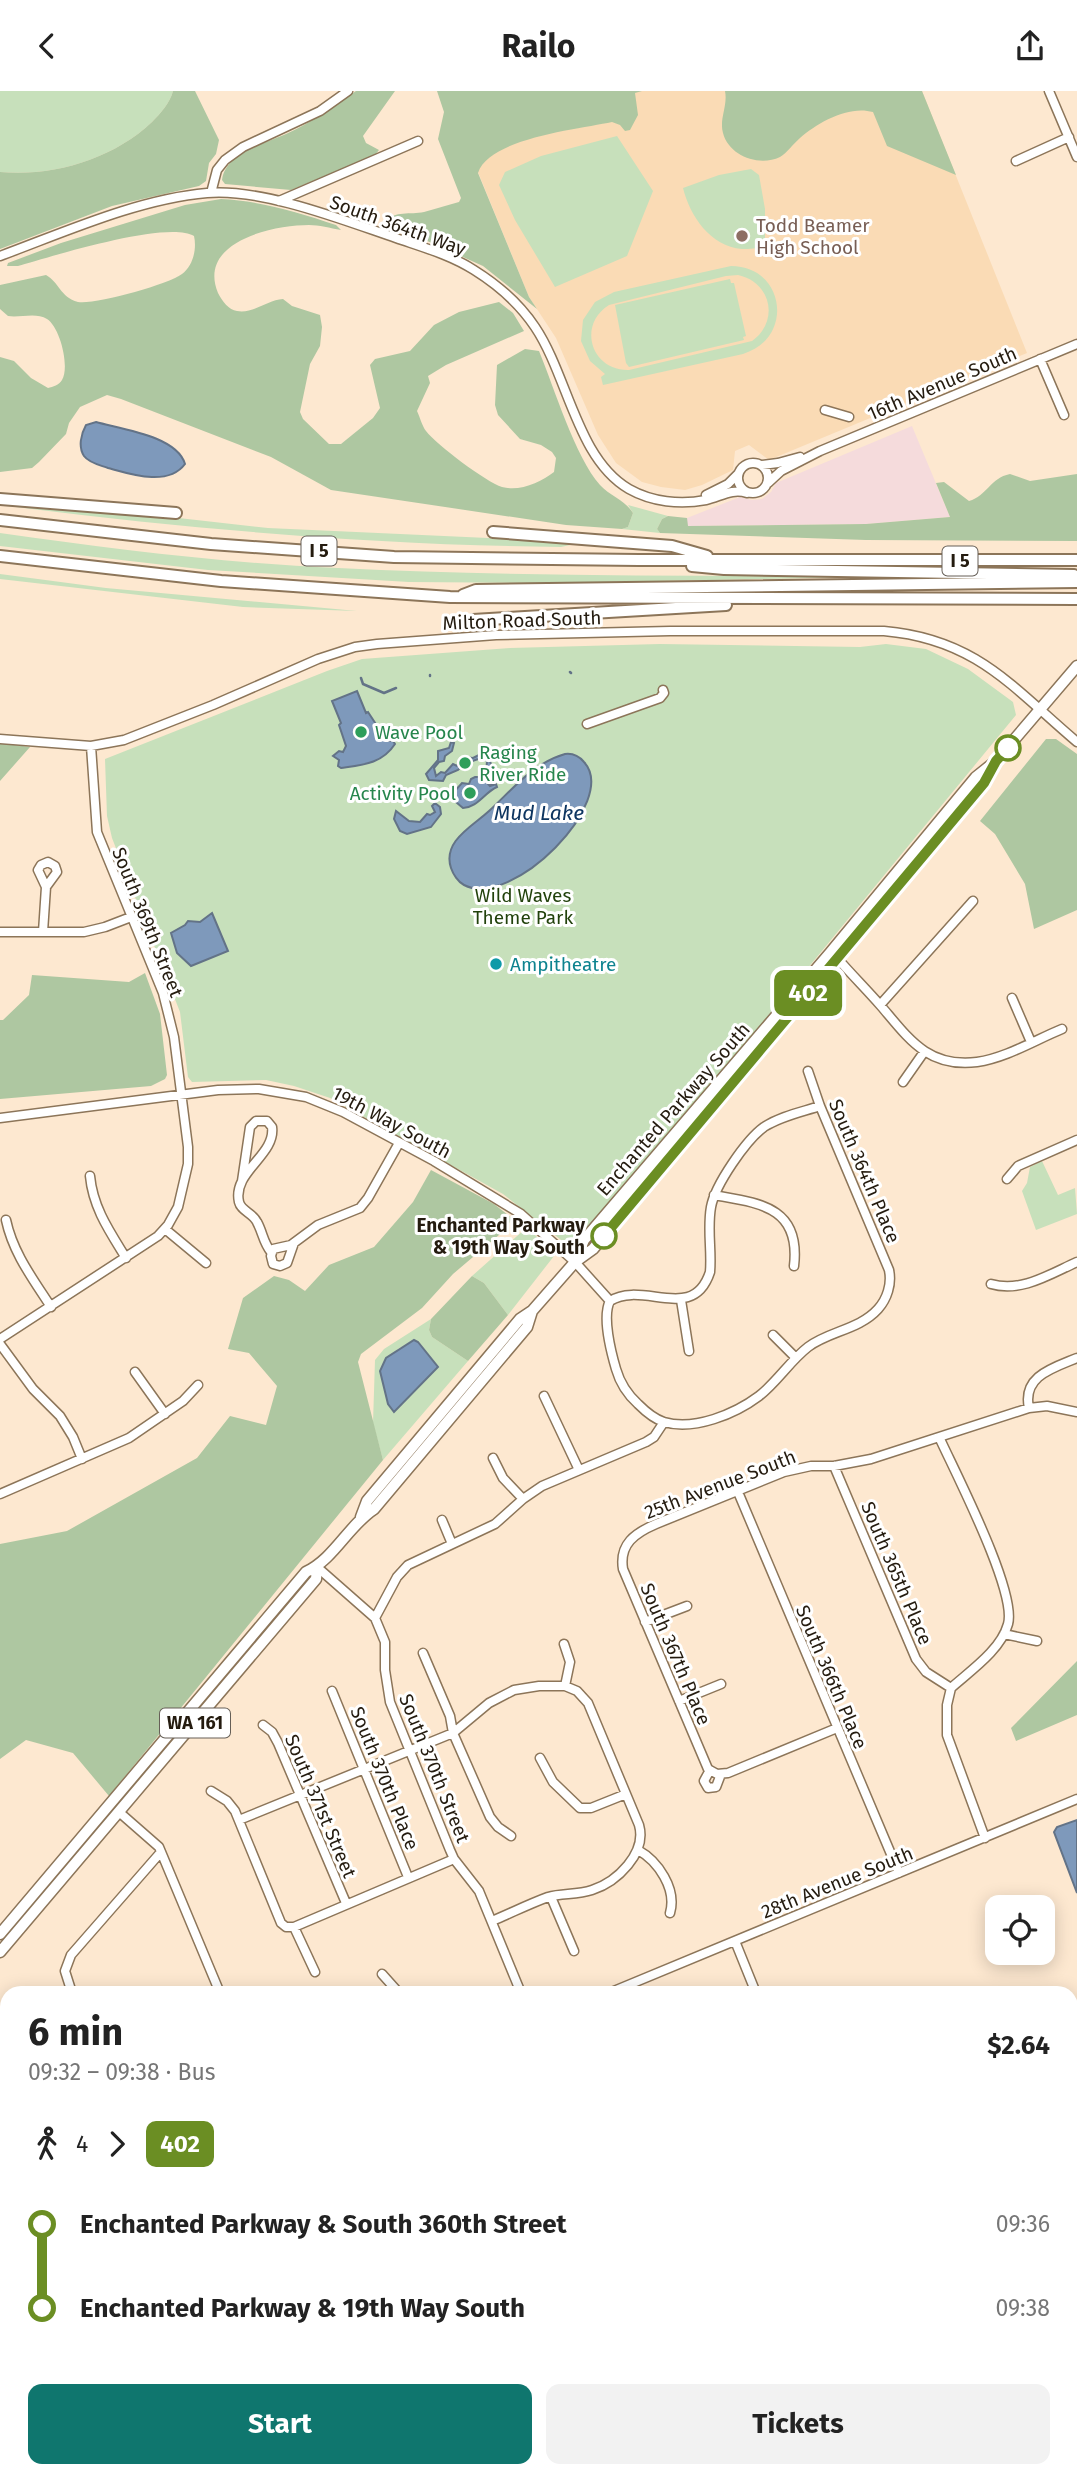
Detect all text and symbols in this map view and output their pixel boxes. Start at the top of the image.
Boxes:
icon: back [28,27,66,65]
text: Railo [501,27,576,65]
icon: share [1011,27,1049,65]
street label: South 364th Way [327,190,469,261]
place label: Todd Beamer High School [756,214,870,259]
marker: Todd Beamer High School [734,228,750,244]
street label: 16th Avenue South [864,342,1020,425]
road number: I 5 [302,537,336,565]
road number: I 5 [942,547,978,575]
street label: Milton Road South [442,606,602,635]
place label: Wave Pool [375,721,463,744]
marker: Wave Pool [353,724,369,740]
unlabelled marker [995,735,1021,761]
place label: Raging River Ride [479,741,566,786]
marker: Raging River Ride [457,755,473,771]
place label: Activity Pool [350,782,456,805]
marker: Activity Pool [462,785,478,801]
water label: Mud Lake [494,800,584,826]
street label: South 369th Street [107,844,188,1001]
park label: Wild Waves Theme Park [473,884,573,929]
place label: Ampitheatre [510,953,616,976]
marker: Ampitheatre [488,956,504,972]
line badge: 402 [768,970,848,1016]
text: 402 [788,979,828,1007]
street label: Enchanted Parkway South [592,1018,755,1201]
street label: 19th Way South [328,1081,455,1163]
street label: South 364th Place [824,1096,905,1247]
place label: Enchanted Parkway & 19th Way South [417,1214,585,1259]
marker: Enchanted Parkway & 19th Way South [591,1223,617,1249]
street label: 25th Avenue South [641,1445,799,1524]
street label: South 365th Place [856,1498,937,1648]
street label: South 367th Place [635,1580,716,1729]
street label: South 366th Place [791,1602,872,1753]
street label: South 370th Street [394,1690,475,1846]
street label: South 370th Place [345,1703,424,1853]
road number: WA 161 [160,1709,230,1737]
street label: South 371st Street [280,1731,361,1881]
street label: 28th Avenue South [758,1842,916,1923]
map controls [985,1895,1055,1965]
button: locate [985,1895,1055,1965]
text: 6 min [28,2009,123,2055]
text: $2.64 [987,2030,1050,2061]
text: 09:32 – 09:38 · Bus [28,2058,216,2086]
icon: walk [28,2125,66,2163]
icon: forward [98,2125,136,2163]
text: 4 [76,2130,88,2158]
text: 402 [160,2130,200,2158]
text: Enchanted Parkway & South 360th Street [80,2209,567,2240]
text: 09:36 [996,2210,1050,2238]
text: Enchanted Parkway & 19th Way South [80,2293,525,2324]
text: 09:38 [995,2294,1050,2322]
button: Start [28,2384,532,2464]
button: Tickets [546,2384,1050,2464]

